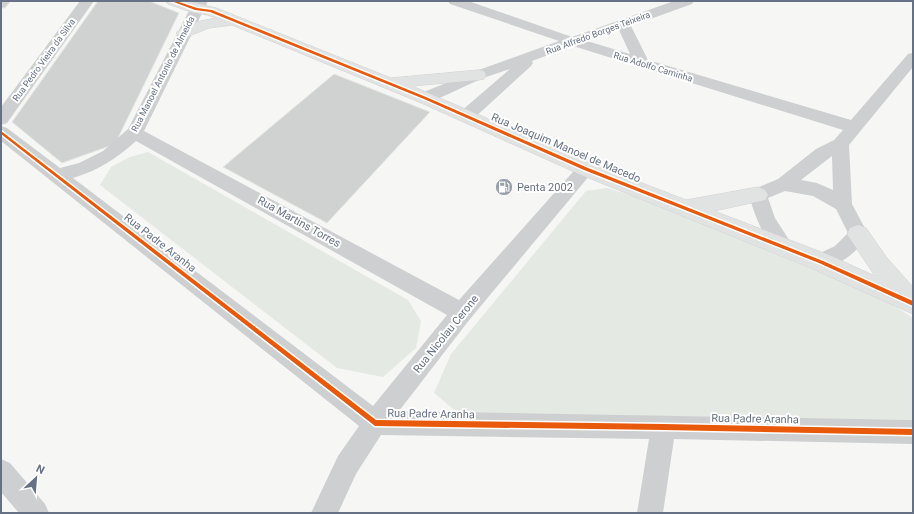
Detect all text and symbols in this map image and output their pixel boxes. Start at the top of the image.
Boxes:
street label: Rua Alfredo Borges Teixeira [544,9,652,57]
street label: Rua Manoel Antonio de Almeida [129,15,197,133]
street label: Rua Pedro Vieira da Silva [11,17,77,103]
street label: Rua Adolfo Caminha [612,50,694,84]
street label: Rua Joaquim Manoel de Macedo [489,111,643,185]
fuel station icon: Penta 2002 [494,177,514,197]
place label: Penta 2002 [517,181,573,194]
street label: Rua Martins Torres [255,194,343,250]
street label: Rua Padre Aranha [121,211,199,275]
street label: Rua Nicolau Cerone [411,292,481,376]
street label: Rua Padre Aranha [387,407,475,421]
street label: Rua Padre Aranha [711,412,799,426]
north arrow [16,458,56,498]
text: N [34,462,47,477]

